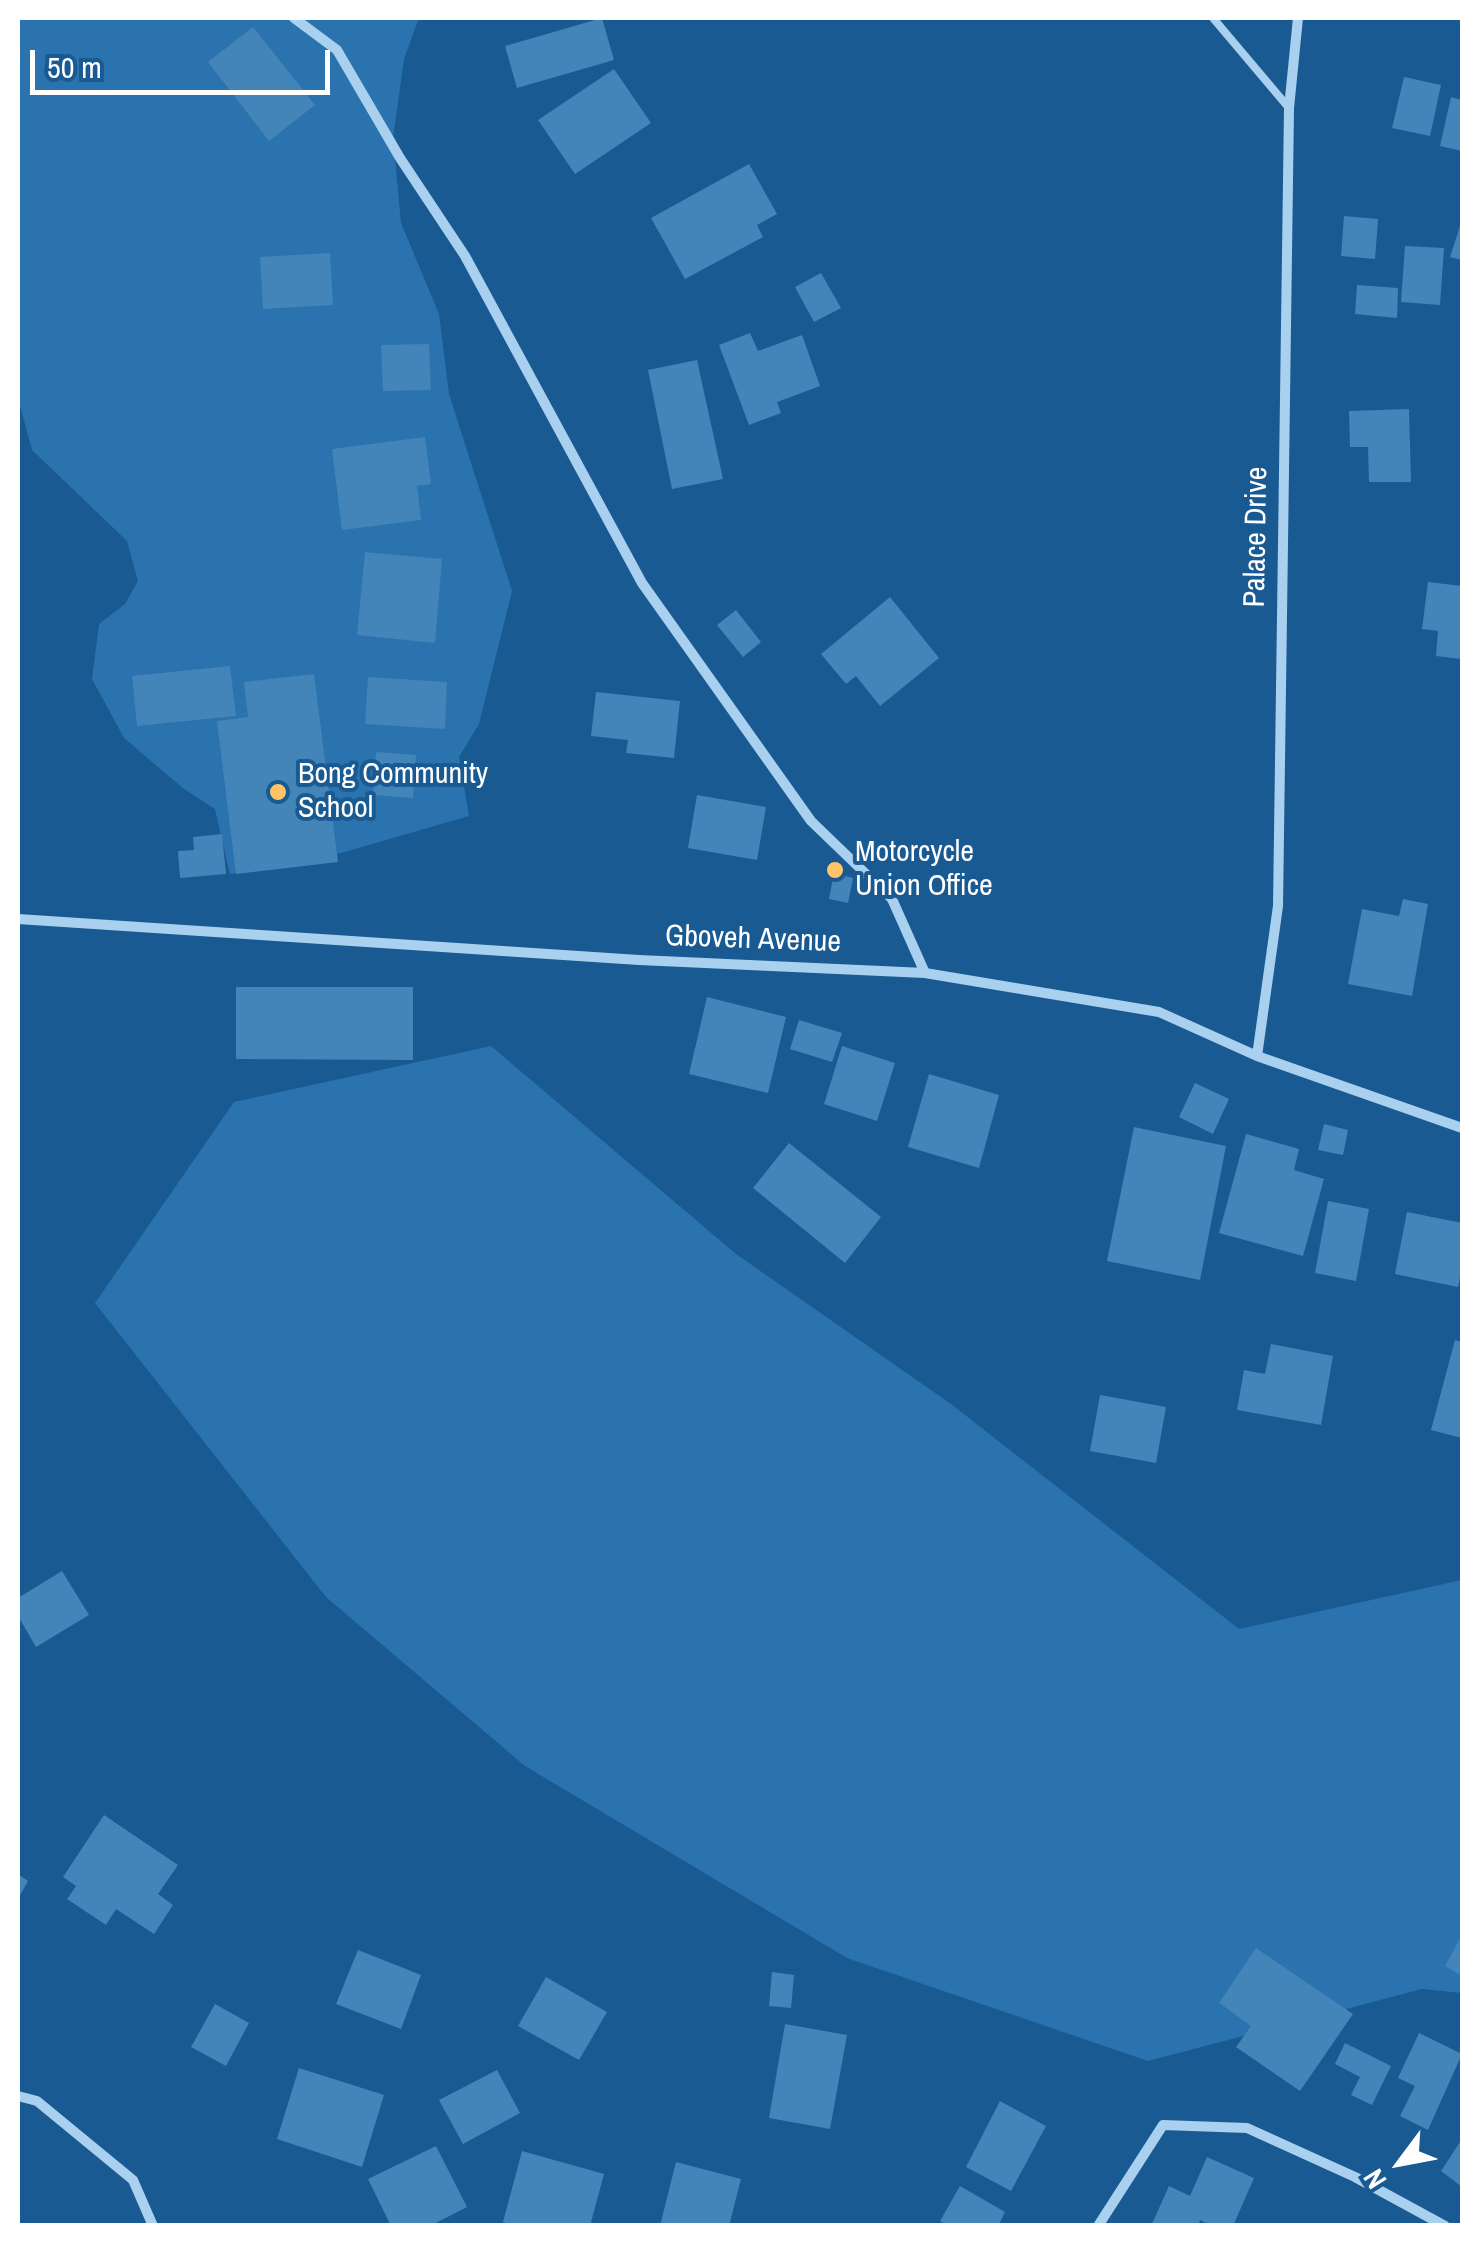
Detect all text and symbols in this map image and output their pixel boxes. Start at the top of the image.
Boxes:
scale bar [35,30,335,92]
text: 50 m [47,47,102,87]
street label: Palace Drive [1238,466,1276,608]
place label: Bong Community School [298,757,488,828]
marker: Bong Community School [267,781,289,803]
place label: Motorcycle Union Office [855,835,993,906]
marker: Motorcycle Union Office [824,859,846,881]
street label: Gboveh Avenue [664,919,842,961]
north arrow [1350,2113,1450,2213]
text: N [1354,2162,1395,2196]

